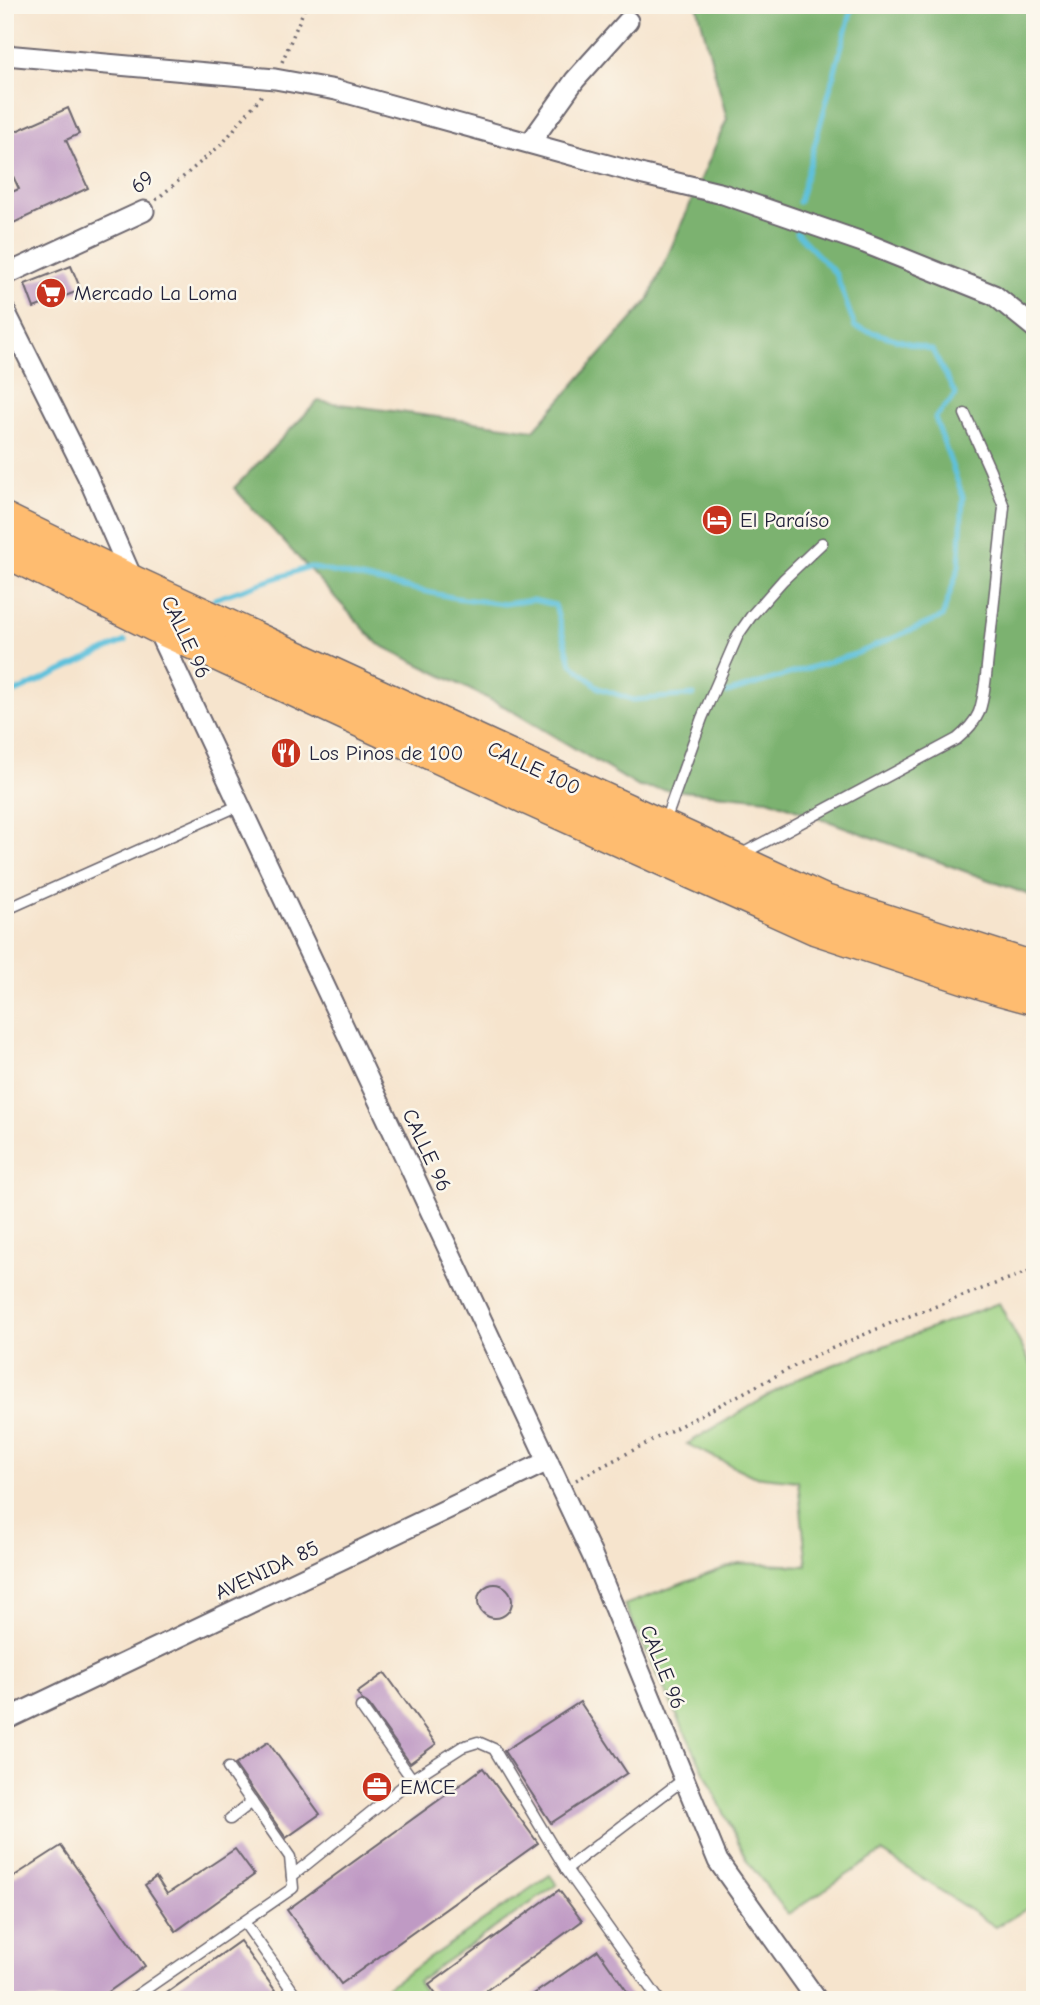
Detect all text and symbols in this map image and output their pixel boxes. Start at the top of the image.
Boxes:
street label: 69 [126,166,158,198]
supermarket icon: Mercado La Loma [34,276,68,310]
place label: Mercado La Loma [74,281,237,305]
hotel icon: El Paraíso [700,503,734,537]
place label: El Paraíso [740,508,829,532]
street label: CALLE 96 [156,592,216,682]
restaurant icon: Los Pinos de 100 [269,736,303,770]
street label: CALLE 100 [484,736,584,800]
place label: Los Pinos de 100 [309,741,463,765]
street label: CALLE 96 [397,1105,457,1195]
street label: AVENIDA 85 [211,1535,323,1605]
street label: CALLE 96 [635,1622,691,1712]
office icon: EMCE [360,1770,394,1804]
place label: EMCE [400,1775,456,1799]

